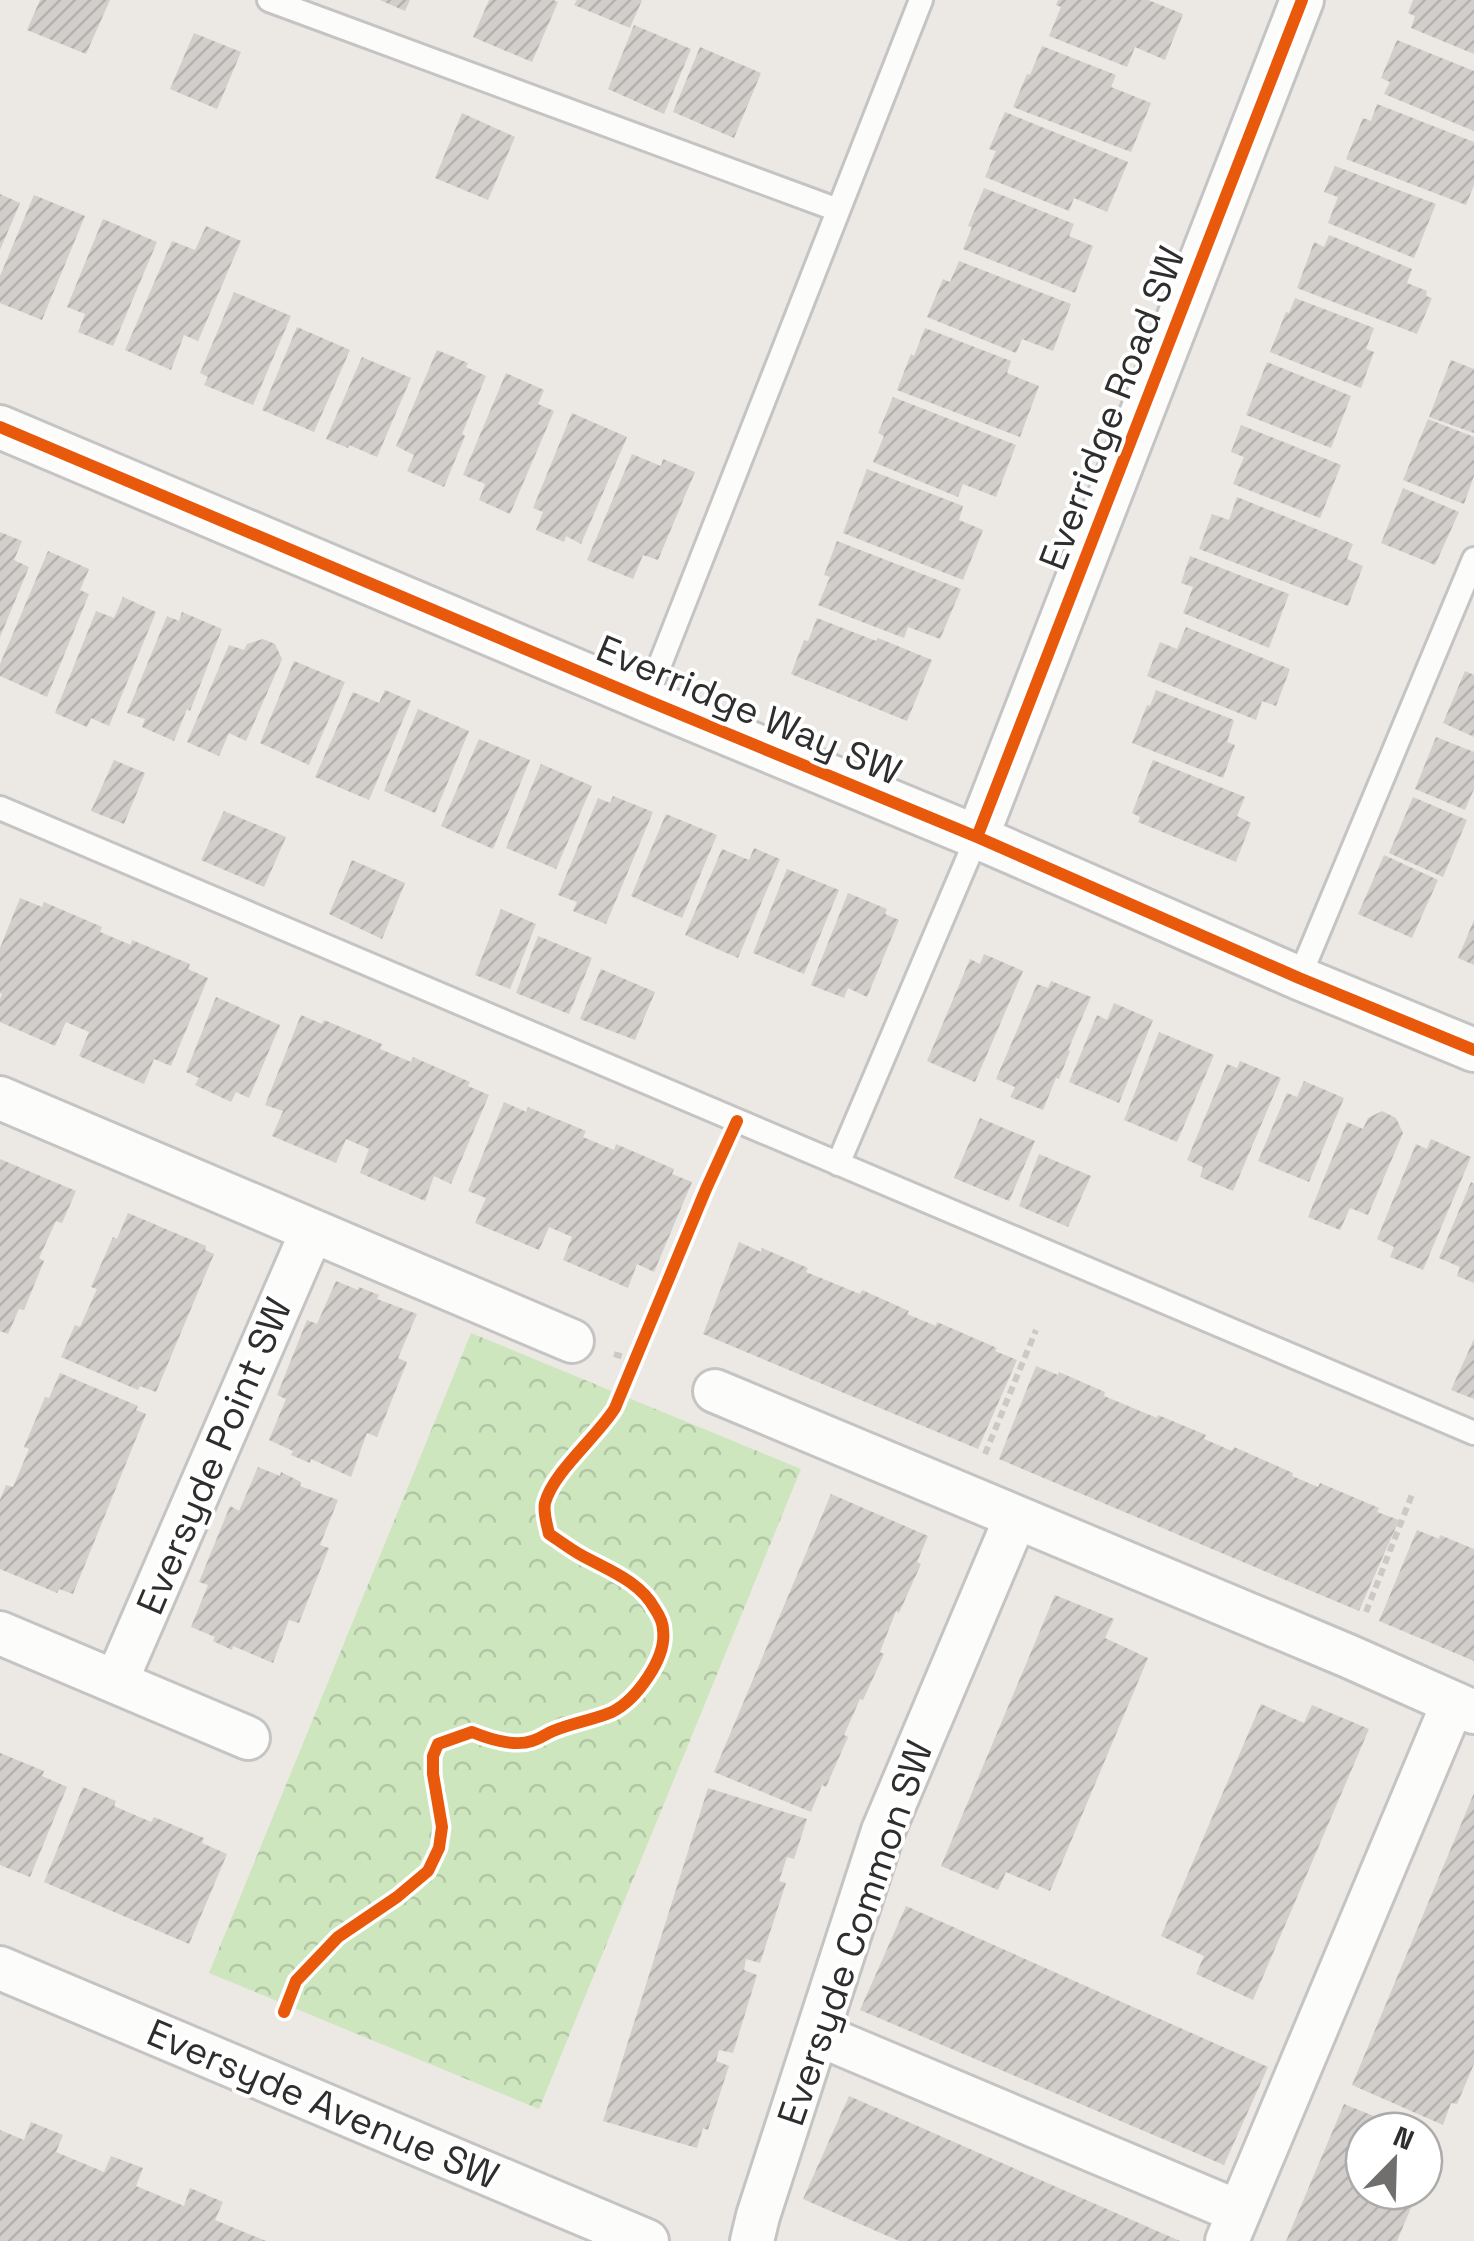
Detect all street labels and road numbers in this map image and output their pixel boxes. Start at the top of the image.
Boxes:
street label: Everridge Road SW [1028,240,1196,576]
street label: Everridge Way SW [589,624,909,796]
street label: Eversyde Point SW [126,1291,302,1621]
street label: Eversyde Common SW [767,1734,943,2132]
street label: Eversyde Avenue SW [140,2008,506,2200]

